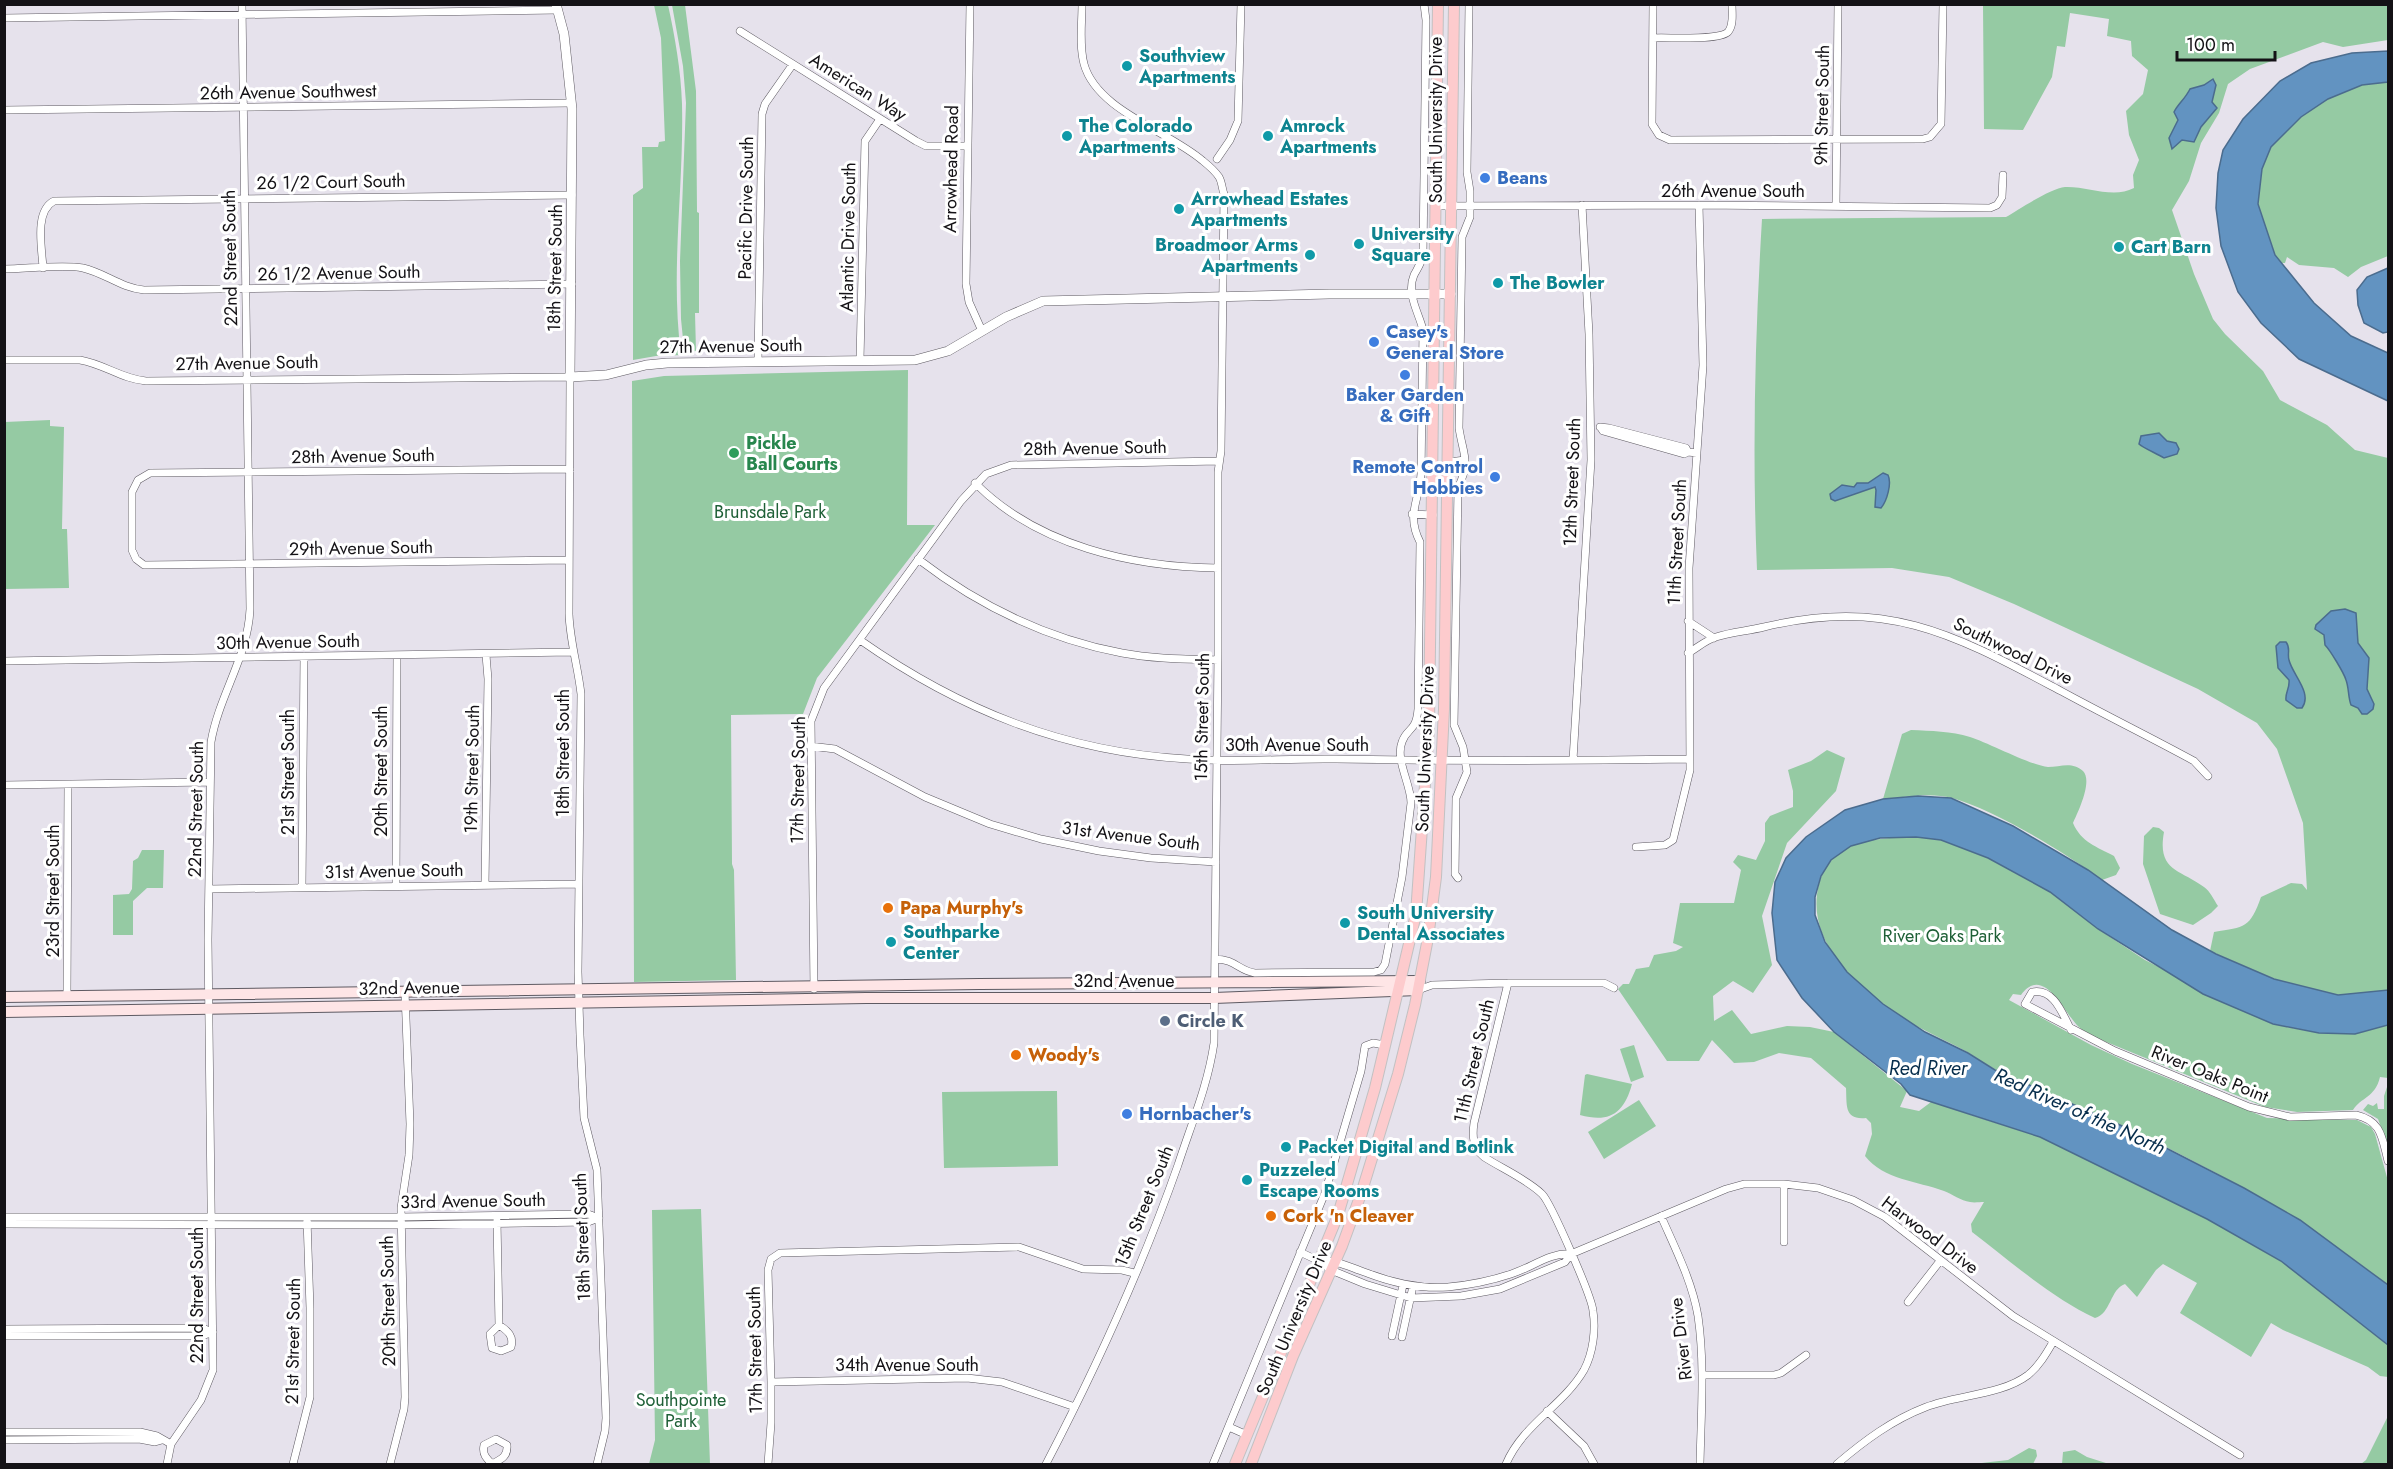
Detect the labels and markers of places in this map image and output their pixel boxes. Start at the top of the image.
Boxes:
place label: Southview Apartments [1138,43,1236,90]
marker: Southview Apartments [1120,59,1134,73]
place label: The Colorado Apartments [1078,113,1193,160]
place label: Amrock Apartments [1279,113,1377,160]
marker: The Colorado Apartments [1060,129,1074,143]
marker: Amrock Apartments [1261,129,1275,143]
place label: Beans [1497,165,1548,191]
marker: Beans [1478,171,1492,185]
place label: Arrowhead Estates Apartments [1190,186,1348,233]
marker: Arrowhead Estates Apartments [1172,202,1186,216]
place label: University Square [1371,221,1455,268]
place label: Broadmoor Arms Apartments [1155,232,1298,279]
place label: Cart Barn [2131,234,2211,260]
marker: University Square [1352,237,1366,251]
marker: Cart Barn [2112,240,2126,254]
marker: Broadmoor Arms Apartments [1303,248,1317,262]
place label: The Bowler [1510,270,1605,296]
marker: The Bowler [1491,276,1505,290]
place label: Casey's General Store [1386,319,1504,366]
marker: Casey's General Store [1367,335,1381,349]
marker: Baker Garden & Gift [1398,368,1412,382]
place label: Baker Garden & Gift [1346,382,1464,429]
place label: Pickle Ball Courts [746,430,838,477]
marker: Pickle Ball Courts [727,446,741,460]
place label: Remote Control Hobbies [1352,454,1483,501]
marker: Remote Control Hobbies [1488,470,1502,484]
place label: Papa Murphy's [900,895,1023,921]
place label: South University Dental Associates [1357,900,1505,947]
marker: Papa Murphy's [881,901,895,915]
marker: South University Dental Associates [1338,916,1352,930]
place label: Southparke Center [903,919,1000,966]
marker: Southparke Center [884,935,898,949]
place label: Circle K [1177,1008,1244,1034]
marker: Circle K [1158,1014,1172,1028]
place label: Woody's [1028,1042,1099,1068]
marker: Woody's [1009,1048,1023,1062]
place label: Hornbacher's [1139,1101,1251,1127]
marker: Hornbacher's [1120,1107,1134,1121]
place label: Packet Digital and Botlink [1298,1134,1515,1160]
marker: Packet Digital and Botlink [1279,1140,1293,1154]
place label: Puzzeled Escape Rooms [1259,1157,1379,1204]
marker: Puzzeled Escape Rooms [1240,1173,1254,1187]
place label: Cork 'n Cleaver [1283,1203,1415,1229]
marker: Cork 'n Cleaver [1264,1209,1278,1223]

